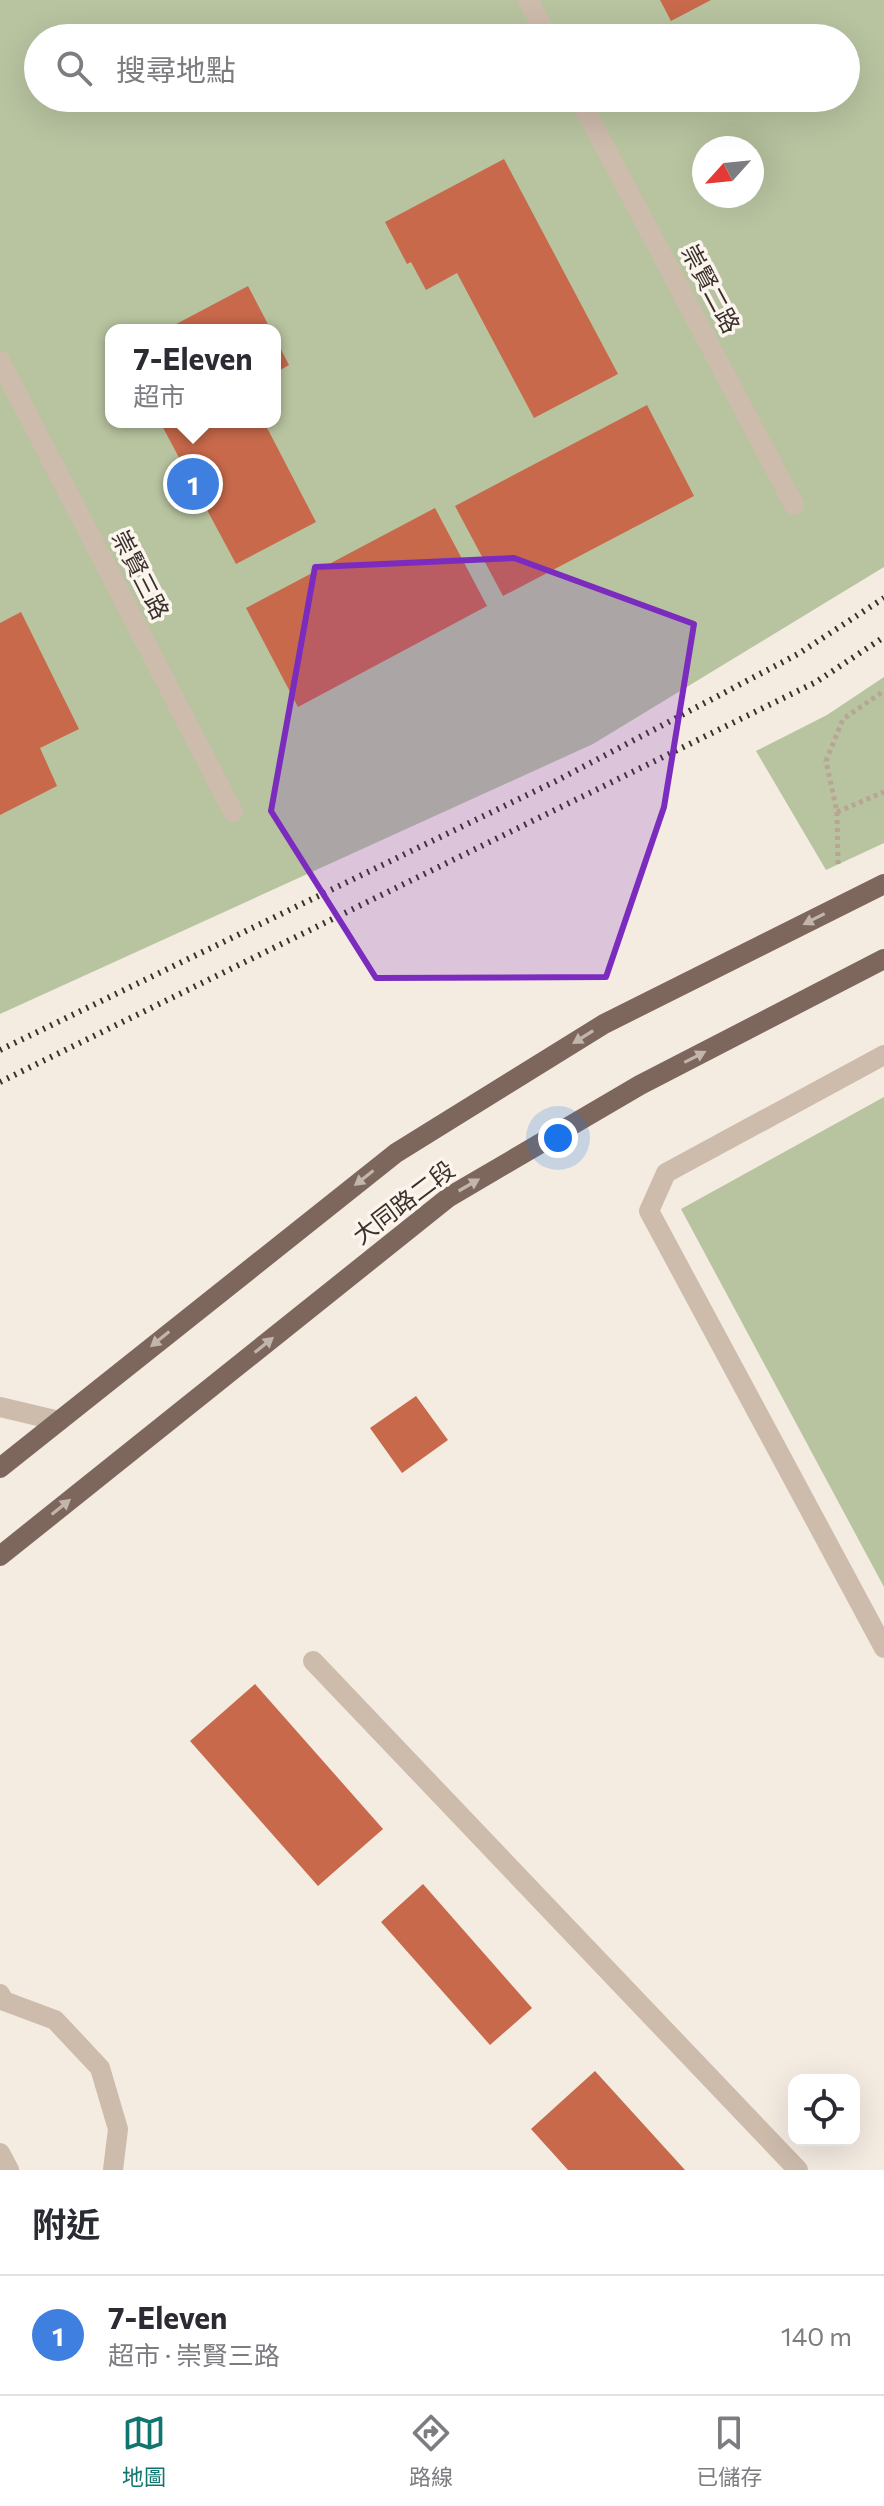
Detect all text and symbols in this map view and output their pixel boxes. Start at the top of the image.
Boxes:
search box [24,24,860,112]
icon: search [52,46,96,90]
text: 搜尋地點 [116,50,236,87]
north arrow [692,136,764,208]
street label: 崇賢二路 [676,239,747,337]
popup [105,324,281,428]
text: 7-Eleven [133,339,253,376]
text: 超市 [133,380,185,411]
pin: 1 [167,454,219,514]
street label: 崇賢三路 [107,525,176,624]
one-way arrow [803,913,826,926]
one-way arrow [572,1030,594,1044]
one-way arrow [683,1050,706,1063]
your location [538,1118,578,1158]
street label: 大同路二段 [346,1154,460,1249]
one-way arrow [354,1169,374,1185]
one-way arrow [458,1178,480,1192]
one-way arrow [150,1330,170,1347]
one-way arrow [254,1337,274,1354]
one-way arrow [51,1500,71,1516]
map controls [788,2074,860,2146]
button: locate [788,2074,860,2146]
text: 附近 [32,2202,100,2244]
text: 7-Eleven [108,2298,227,2335]
text: 1 [52,2320,64,2351]
text: 140 m [781,2320,852,2351]
text: 超市 · 崇賢三路 [108,2339,280,2370]
tab: 地圖 [122,2411,166,2491]
tab: 路線 [409,2411,453,2491]
tab: 已儲存 [696,2411,762,2491]

